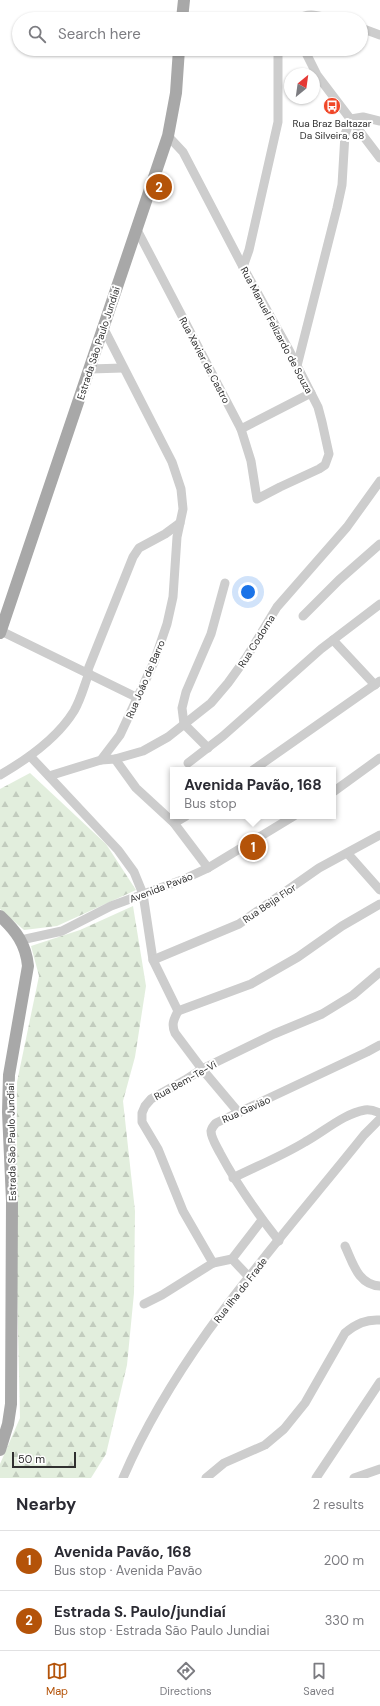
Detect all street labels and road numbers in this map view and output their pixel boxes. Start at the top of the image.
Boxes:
street label: Rua Manuel Felizardo de Souza [238,265,316,396]
street label: Estrada São Paulo Jundiai [74,285,123,401]
street label: Rua Xavier de Castro [176,315,233,406]
street label: Rua Codorna [235,612,278,670]
street label: Rua João de Barro [123,638,168,720]
street label: Avenida Pavão [128,869,195,905]
street label: Rua Beija Flor [240,881,299,926]
street label: Rua Bem-Te-Vi [152,1058,219,1103]
street label: Estrada São Paulo Jundiai [4,1083,19,1201]
street label: Rua Gavião [220,1093,272,1126]
street label: Rua Ilha do Frade [211,1255,270,1326]

